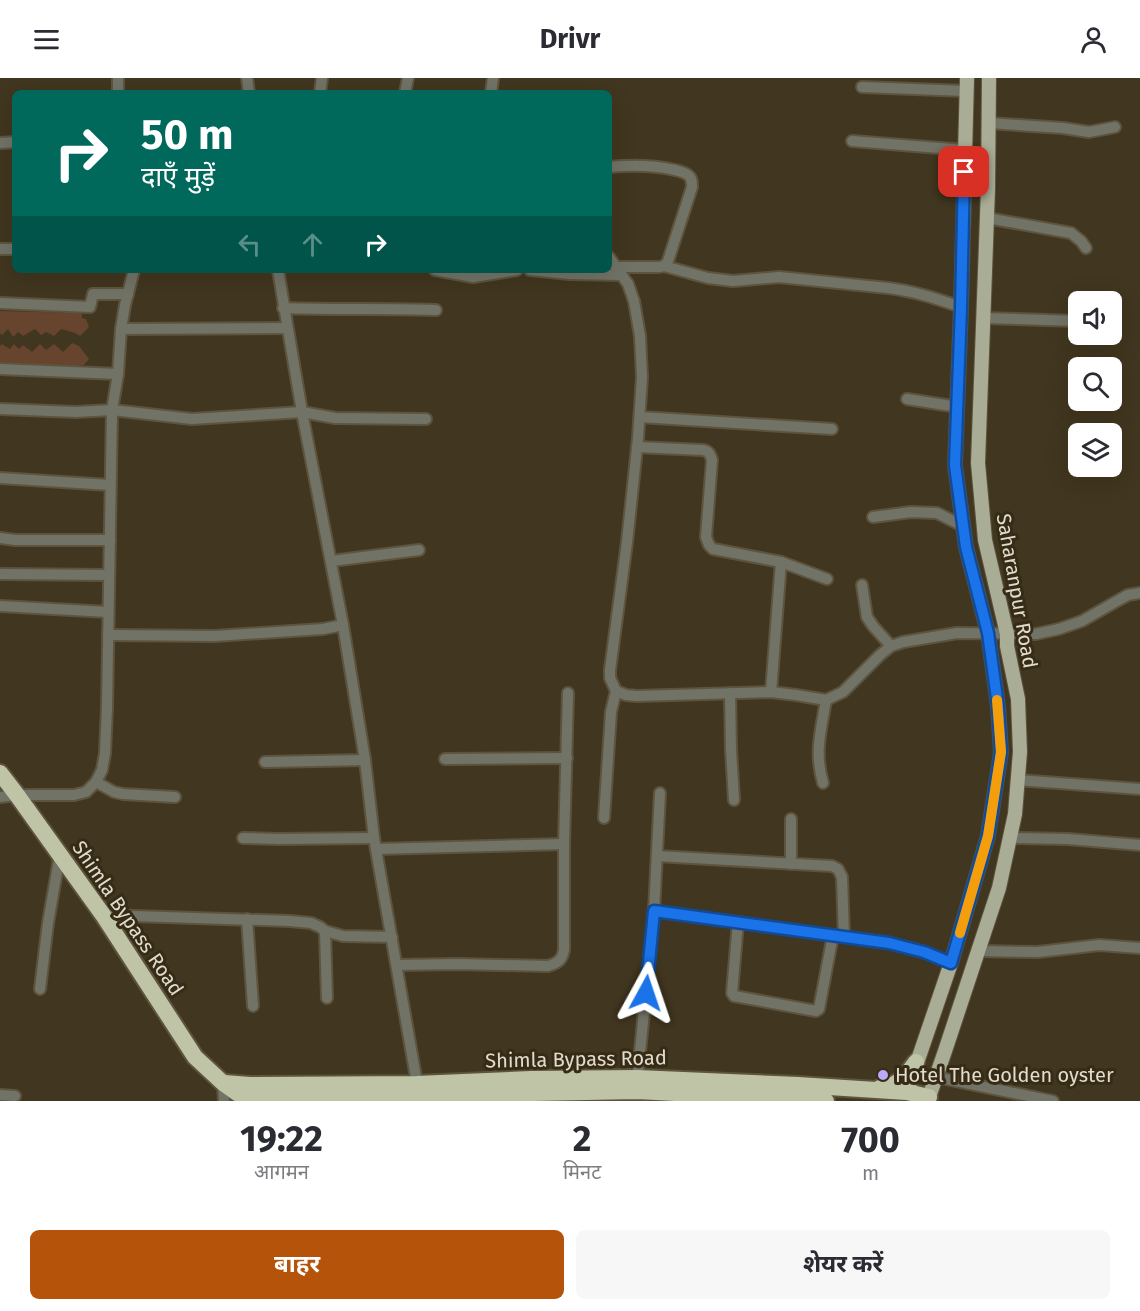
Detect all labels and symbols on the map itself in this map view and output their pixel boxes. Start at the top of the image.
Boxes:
pin [938,146,989,197]
street label: Saharanpur Road [992,512,1042,670]
street label: Shimla Bypass Road [67,836,189,1000]
position arrow [614,961,678,1025]
street label: Shimla Bypass Road [485,1045,667,1073]
place label: Hotel The Golden oyster [895,1063,1114,1087]
marker: Hotel The Golden oyster [876,1068,890,1082]

